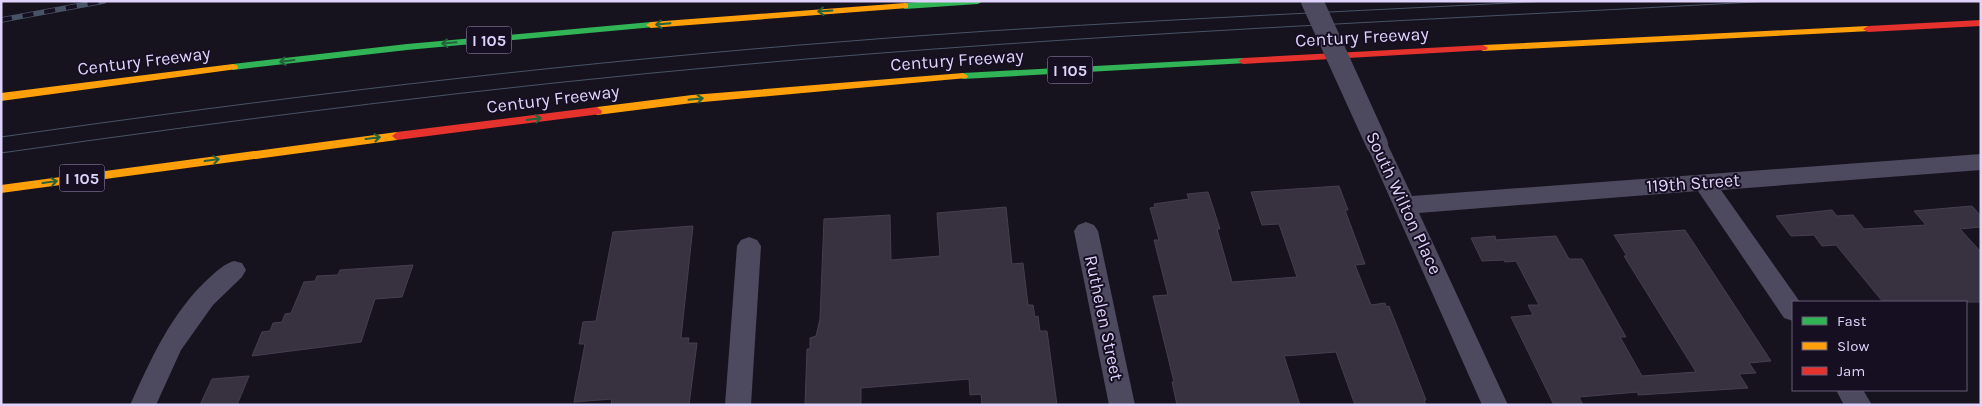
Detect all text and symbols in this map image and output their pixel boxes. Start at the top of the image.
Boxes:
one-way arrow [817,7,833,16]
one-way arrow [655,19,671,28]
street label: Century Freeway [1295,22,1430,51]
road number: I 105 [466,26,512,54]
one-way arrow [441,39,457,48]
street label: Century Freeway [76,42,212,80]
street label: Century Freeway [890,44,1025,76]
one-way arrow [280,56,296,66]
road number: I 105 [1048,56,1092,84]
street label: Century Freeway [485,80,621,118]
one-way arrow [687,94,703,104]
one-way arrow [526,114,542,124]
street label: South Wilton Place [1361,128,1447,278]
one-way arrow [365,133,381,143]
one-way arrow [204,155,220,165]
road number: I 105 [59,164,104,192]
street label: 119th Street [1646,169,1741,197]
one-way arrow [41,177,57,187]
street label: Ruthelen Street [1080,253,1128,383]
legend [1792,301,1967,391]
text: Fast [1837,312,1867,330]
text: Slow [1837,337,1869,355]
text: Jam [1837,362,1865,380]

